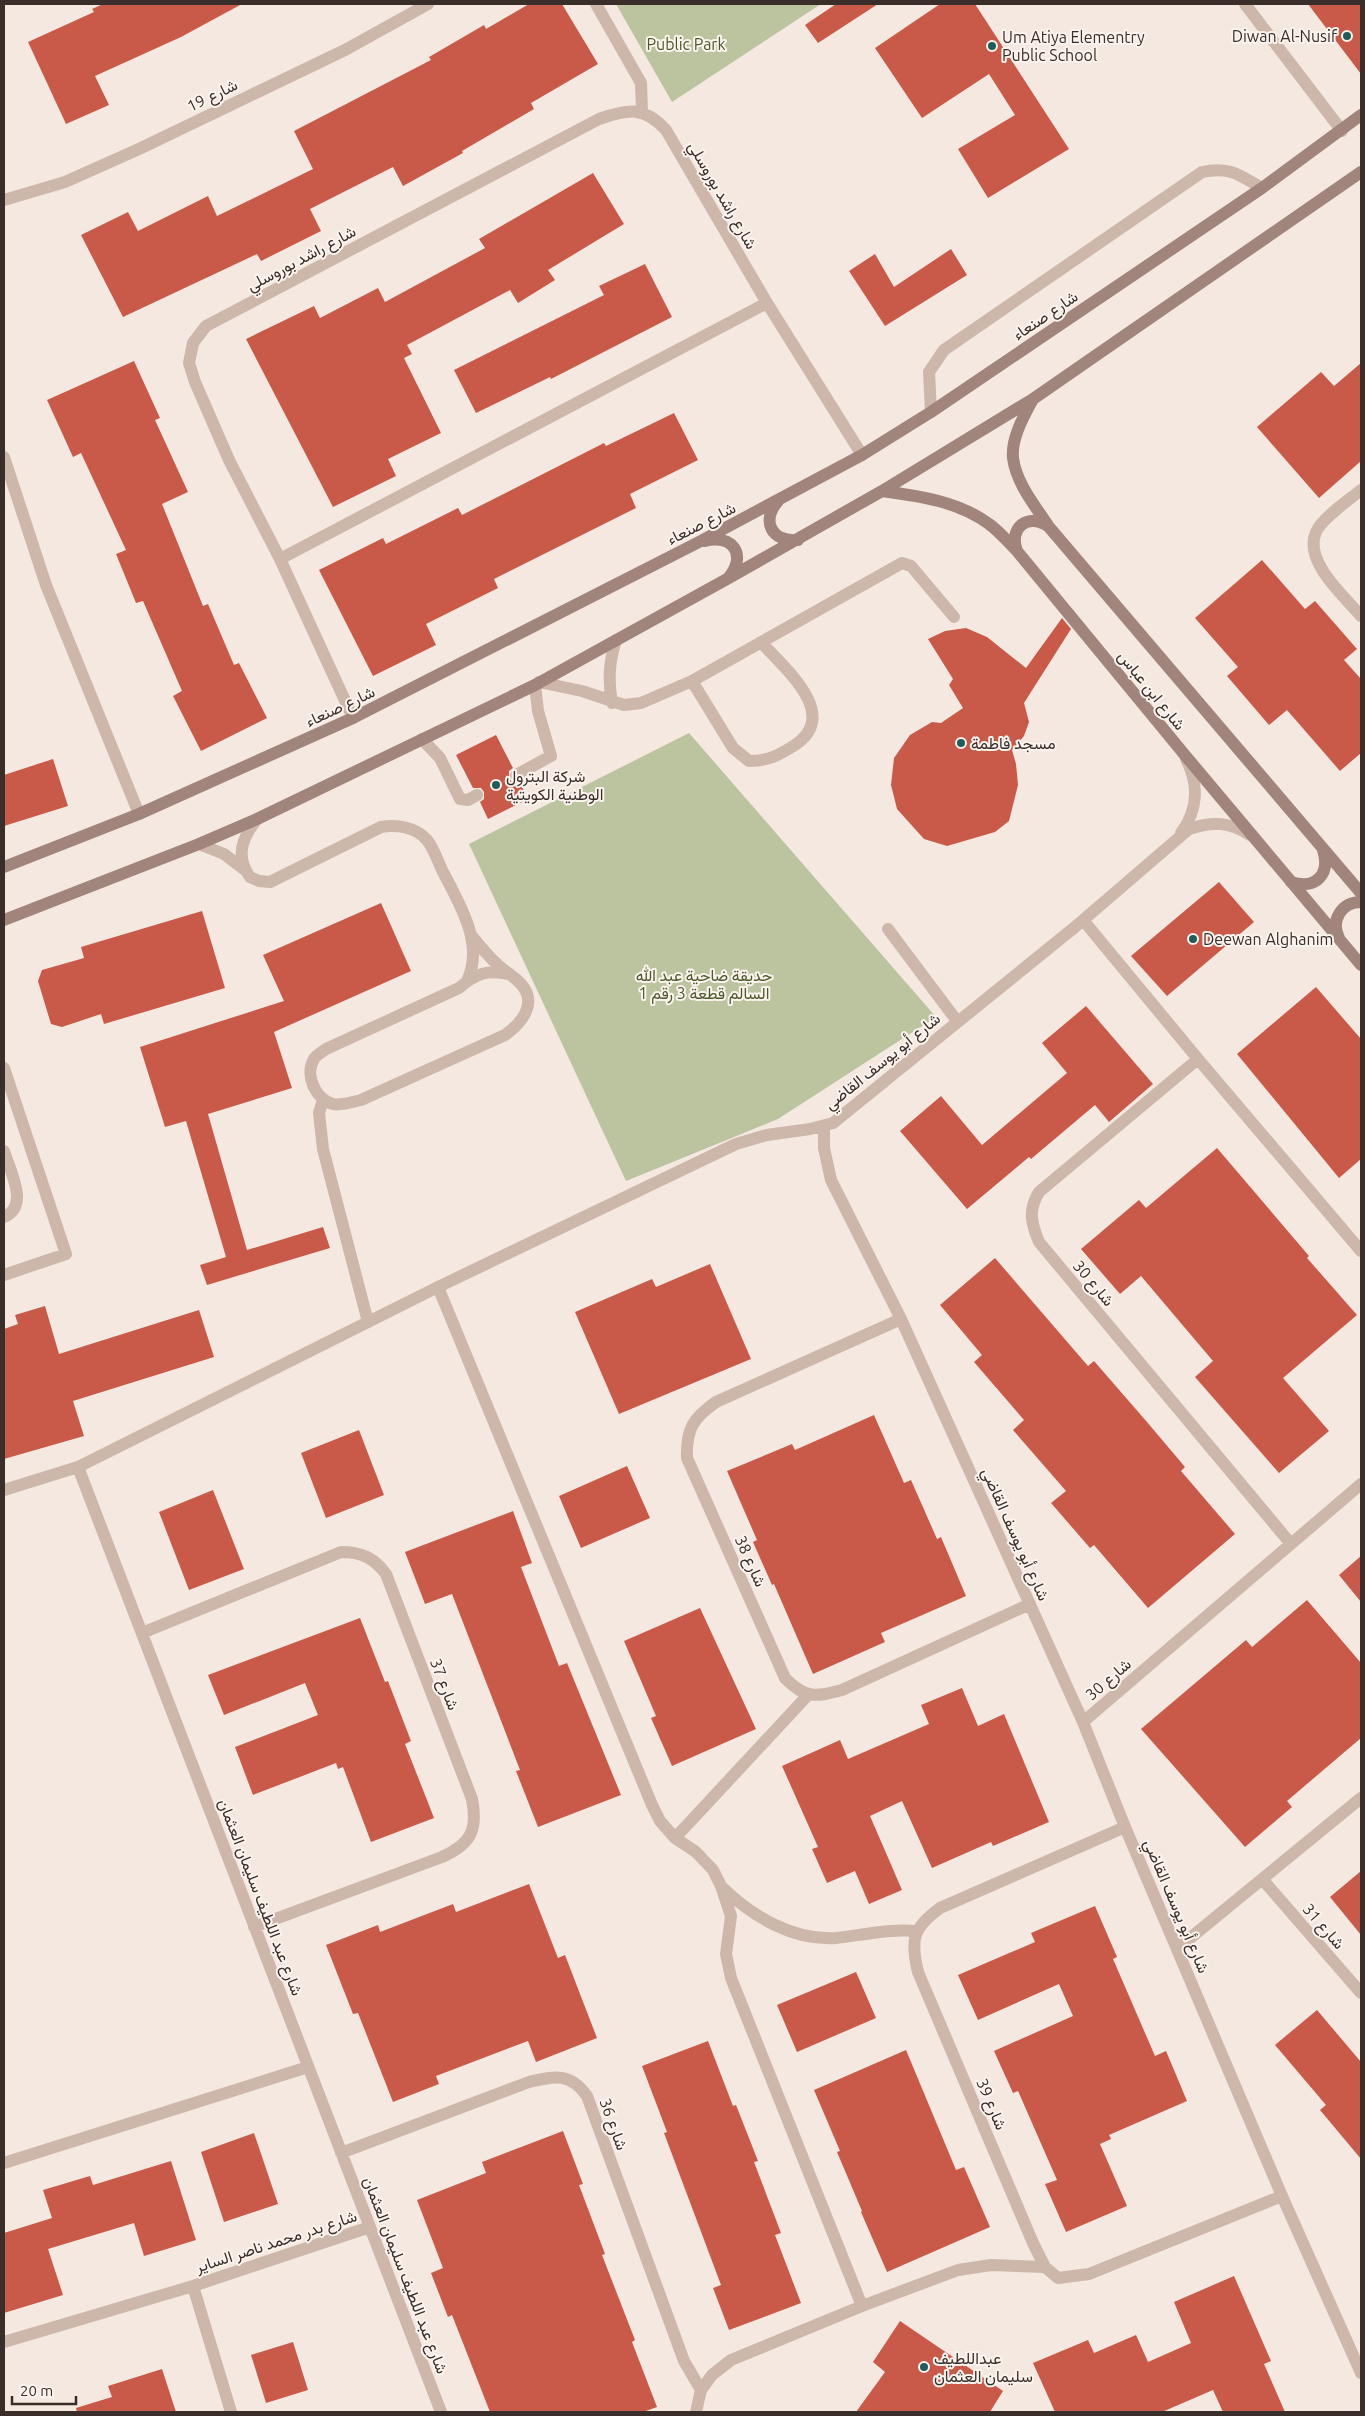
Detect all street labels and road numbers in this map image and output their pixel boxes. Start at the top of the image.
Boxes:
street label: شارع 19 [184,75,241,118]
street label: شارع راشد بوروسلي [681,138,761,254]
street label: شارع راشد بوروسلي [243,222,361,299]
street label: شارع صنعاء [1009,287,1083,346]
street label: شارع صنعاء [664,498,740,551]
street label: شارع ابن عباس [1112,647,1189,735]
street label: شارع صنعاء [302,682,379,733]
street label: شارع أبو يوسف القاضي [821,1009,947,1117]
street label: شارع 30 [1067,1257,1118,1311]
street label: شارع أبو يوسف القاضي [974,1465,1053,1605]
street label: شارع 38 [729,1533,770,1591]
street label: شارع 30 [1082,1655,1136,1706]
street label: شارع 37 [424,1656,463,1713]
street label: شارع عبد اللطيف سليمان العثمان [212,1796,307,1999]
street label: شارع أبو يوسف القاضي [1136,1836,1213,1977]
street label: شارع 31 [1297,1900,1348,1954]
street label: شارع 39 [970,2076,1011,2133]
street label: شارع 36 [594,2096,632,2153]
street label: شارع عبد اللطيف سليمان العثمان [357,2174,452,2377]
street label: شارع بدر محمد ناصر الساير [192,2206,360,2279]

